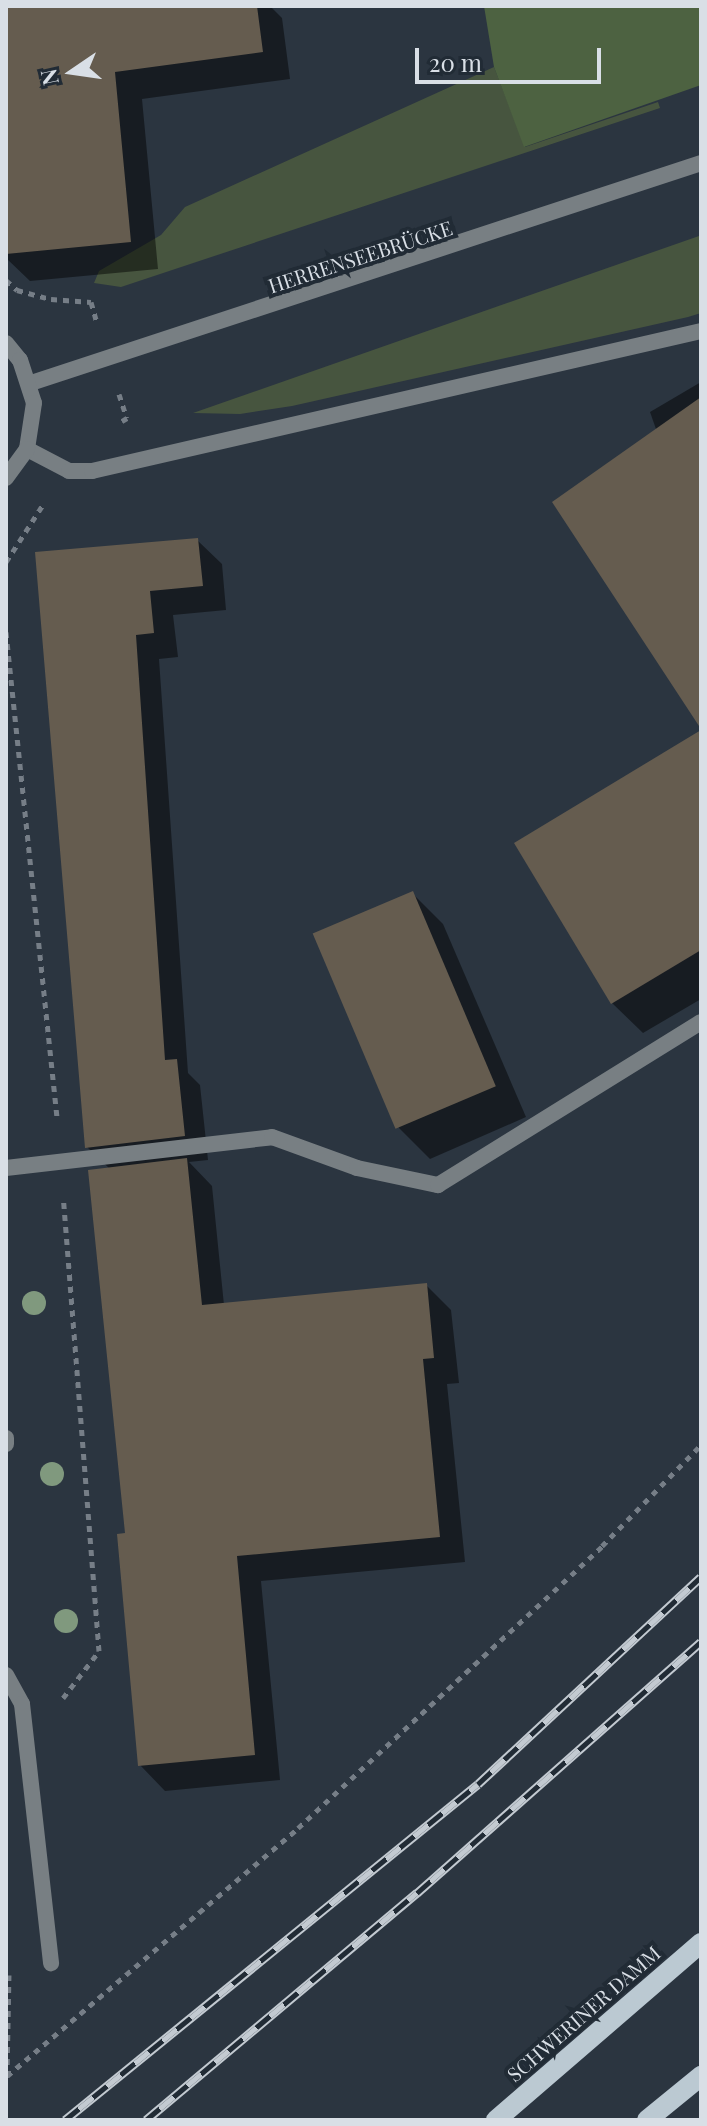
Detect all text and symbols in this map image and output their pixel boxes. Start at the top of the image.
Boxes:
north arrow [32,32,112,112]
scale bar [419,32,605,82]
text: 20 m [429,46,482,78]
text: N [32,66,65,89]
street label: HERRENSEEBRÜCKE [265,215,455,297]
street label: SCHWERINER DAMM [502,1940,664,2086]

